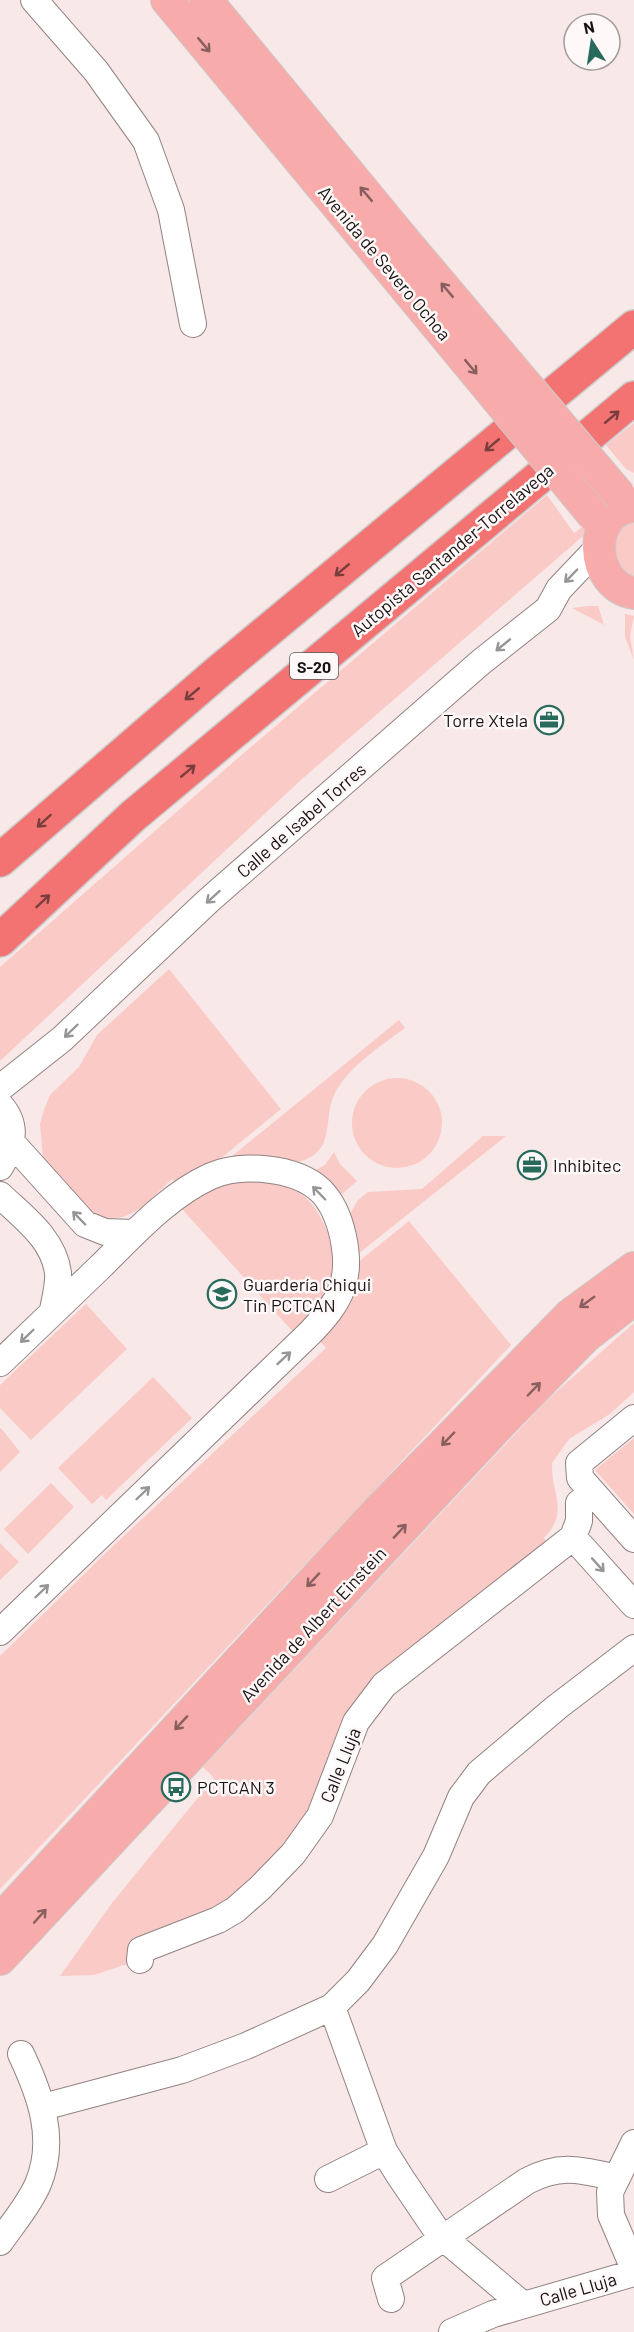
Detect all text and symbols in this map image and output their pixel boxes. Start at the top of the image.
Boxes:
north arrow [562,12,622,72]
text: N [582,16,596,37]
one-way arrow [198,37,211,53]
street label: Avenida de Severo Ochoa [314,181,456,345]
one-way arrow [359,187,373,202]
one-way arrow [440,283,454,298]
one-way arrow [464,359,478,374]
one-way arrow [604,410,620,423]
one-way arrow [484,439,500,452]
street label: Autopista Santander-Torrelavega [346,459,558,641]
one-way arrow [334,563,350,576]
one-way arrow [563,569,578,584]
one-way arrow [495,638,511,651]
road number: S-20 [290,653,338,679]
one-way arrow [184,688,200,701]
office icon: Torre Xtela [533,704,565,736]
place label: Torre Xtela [443,709,528,731]
street label: Calle de Isabel Torres [232,758,370,882]
one-way arrow [180,764,196,777]
one-way arrow [36,814,51,828]
one-way arrow [206,890,221,904]
one-way arrow [35,894,50,908]
one-way arrow [64,1024,79,1038]
office icon: Inhibitec [516,1149,548,1181]
place label: Inhibitec [553,1154,621,1176]
one-way arrow [312,1185,326,1200]
one-way arrow [72,1210,86,1225]
place label: Guardería Chiqui Tin PCTCAN [243,1273,371,1316]
school or university icon: Guardería Chiqui Tin PCTCAN [206,1278,238,1310]
one-way arrow [579,1296,595,1309]
one-way arrow [19,1329,34,1344]
one-way arrow [276,1351,291,1365]
one-way arrow [527,1382,541,1397]
one-way arrow [441,1431,455,1446]
one-way arrow [135,1485,150,1500]
one-way arrow [393,1523,407,1538]
street label: Avenida de Albert Einstein [236,1542,390,1706]
one-way arrow [591,1558,606,1573]
one-way arrow [307,1572,321,1587]
one-way arrow [34,1584,49,1599]
one-way arrow [174,1715,188,1730]
street label: Calle Lluja [315,1724,365,1806]
bus stop icon: PCTCAN 3 [160,1771,192,1803]
place label: PCTCAN 3 [197,1776,275,1798]
one-way arrow [32,1909,47,1924]
street label: Calle Lluja [537,2268,619,2310]

